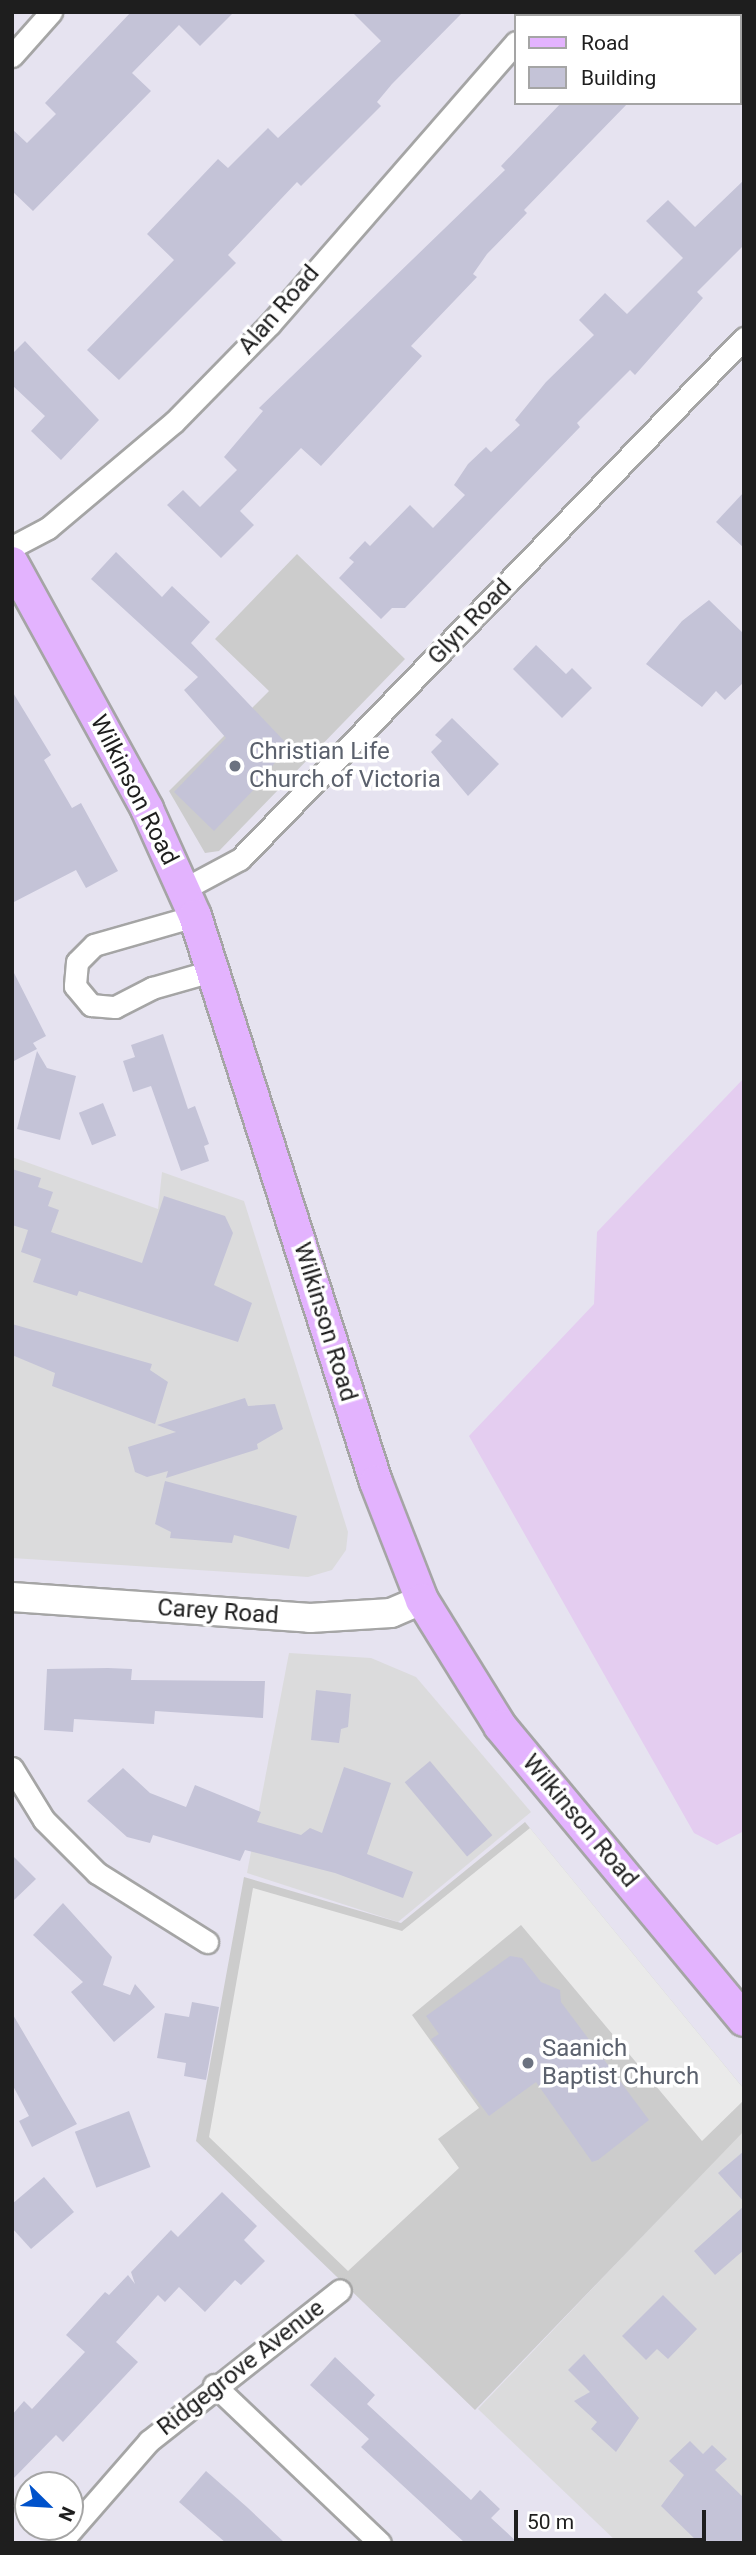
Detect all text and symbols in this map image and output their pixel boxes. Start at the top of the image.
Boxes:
legend [514,14,742,105]
text: Road [581,31,629,55]
text: Building [581,66,656,90]
street label: Alan Road [232,259,326,361]
street label: Glyn Road [422,573,518,671]
street label: Wilkinson Road [84,710,184,870]
place label: Christian Life Church of Victoria [249,738,441,794]
marker: Christian Life Church of Victoria [227,758,243,774]
street label: Wilkinson Road [287,1239,363,1405]
street label: Carey Road [156,1593,280,1631]
street label: Wilkinson Road [516,1749,644,1893]
place label: Saanich Baptist Church [542,2035,699,2091]
marker: Saanich Baptist Church [520,2055,536,2071]
street label: Ridgegrove Avenue [152,2294,330,2442]
north arrow [14,2471,84,2541]
scale bar [518,2496,710,2540]
text: N [54,2503,80,2525]
text: 50 m [527,2510,574,2534]

